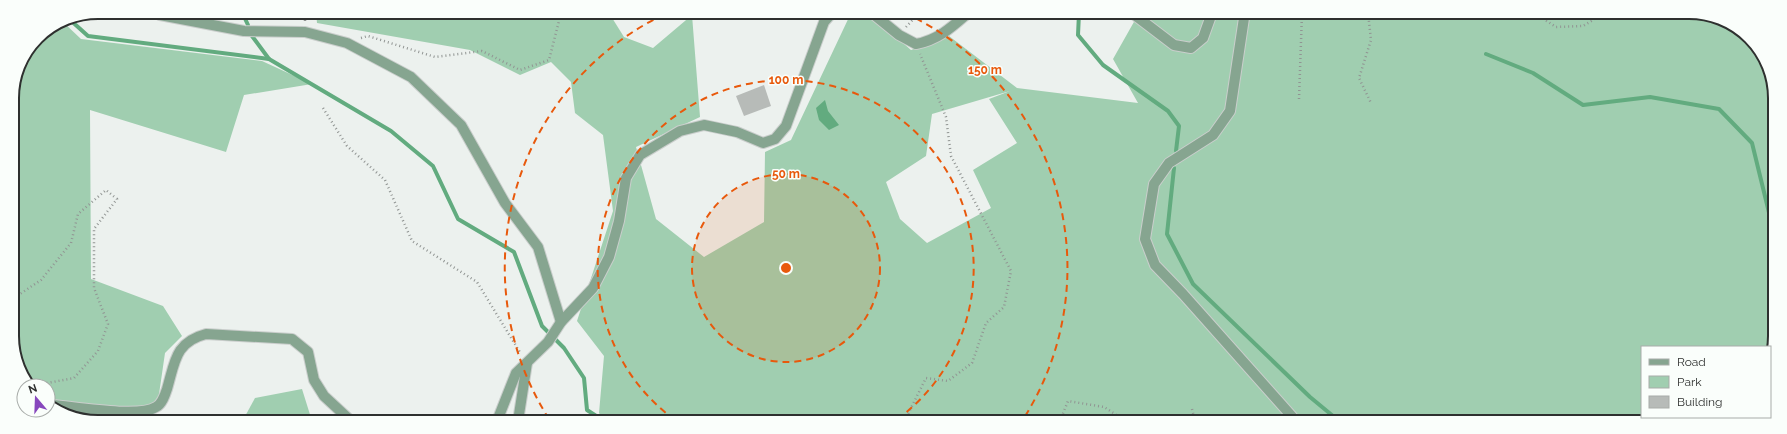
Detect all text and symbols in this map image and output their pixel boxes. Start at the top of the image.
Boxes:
text: 150 m [968,63,1002,77]
text: 100 m [769,73,803,87]
text: 50 m [772,167,800,181]
centre of rings [779,261,793,275]
legend [1641,346,1771,418]
text: Road [1677,355,1706,369]
text: Park [1677,375,1702,389]
north arrow [16,378,56,418]
text: N [27,382,39,397]
text: Building [1677,395,1723,409]

